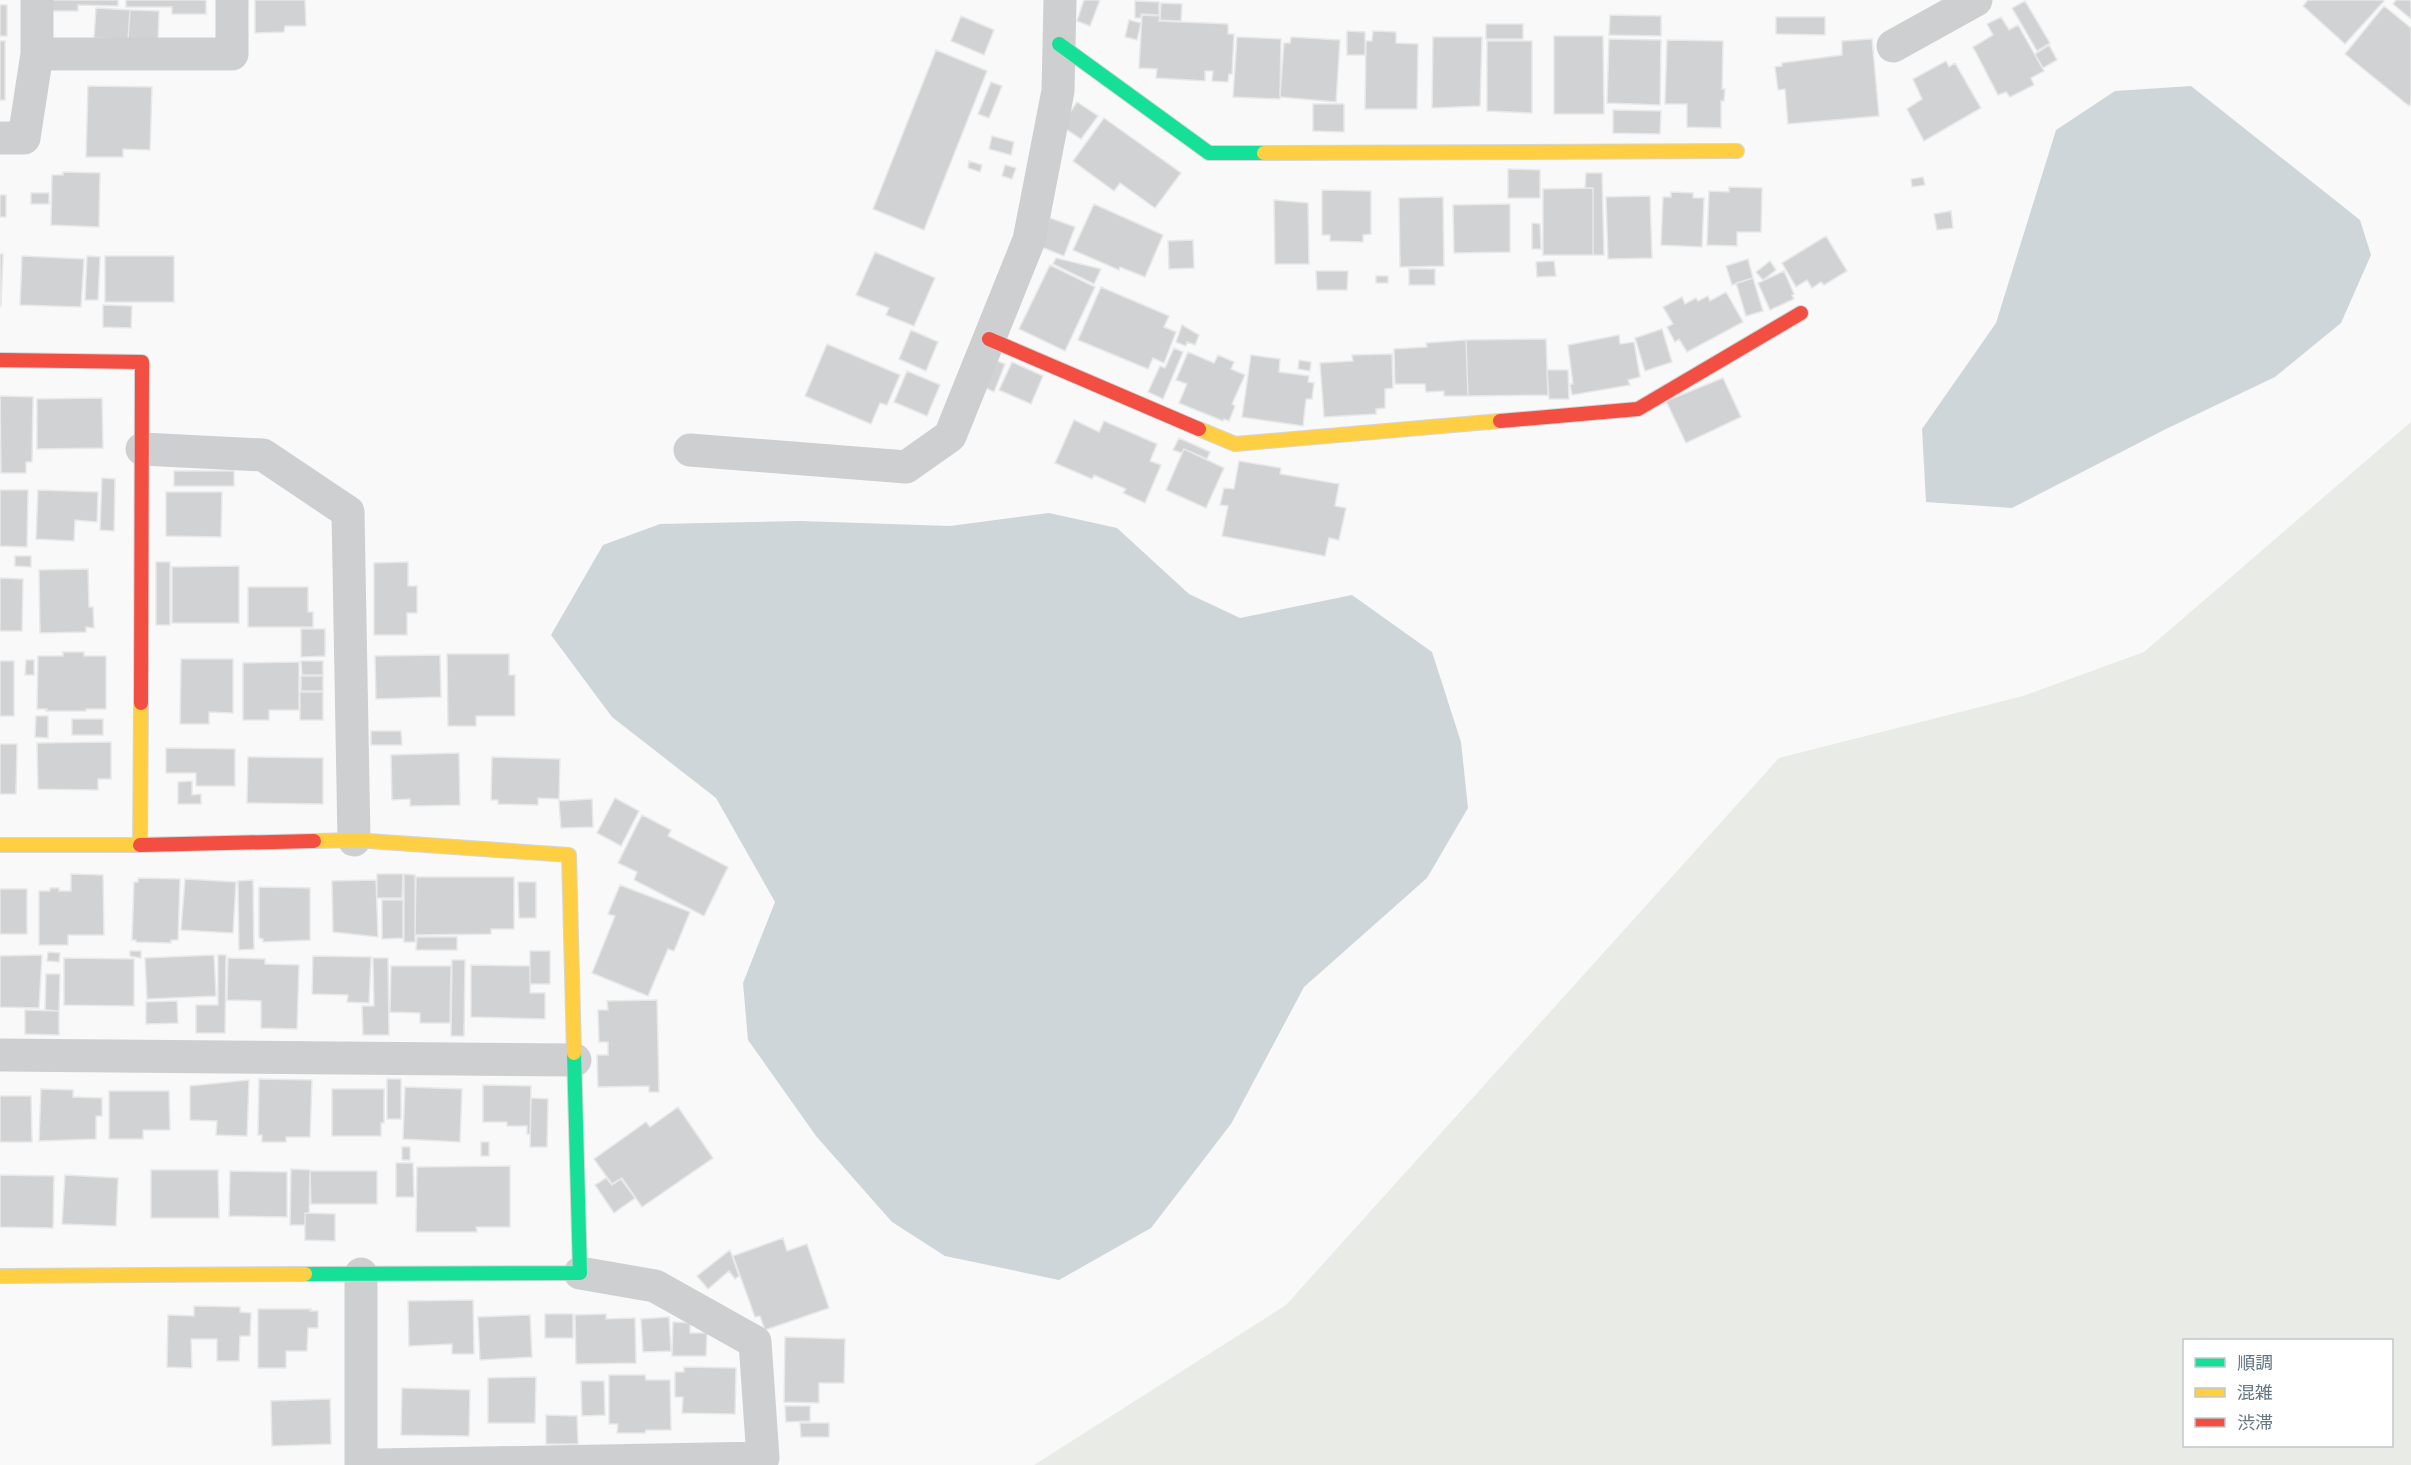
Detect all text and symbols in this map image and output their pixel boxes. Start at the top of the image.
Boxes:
legend [2183,1339,2393,1447]
text: 順調 [2237,1349,2273,1376]
text: 混雑 [2237,1379,2273,1406]
text: 渋滞 [2237,1409,2273,1436]

